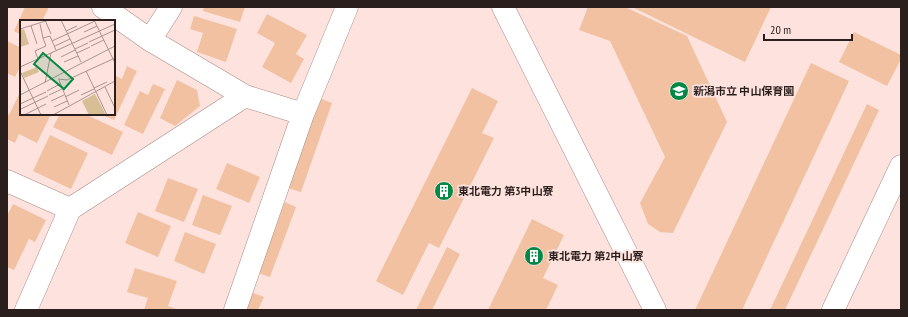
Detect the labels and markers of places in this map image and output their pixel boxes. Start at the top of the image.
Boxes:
school or university icon: 新潟市立 中山保育園 [668,80,690,102]
place label: 新潟市立 中山保育園 [693,84,794,98]
building icon: 東北電力 第3中山寮 [433,180,455,202]
place label: 東北電力 第3中山寮 [458,184,554,198]
building icon: 東北電力 第2中山寮 [523,245,545,267]
place label: 東北電力 第2中山寮 [548,249,644,263]

